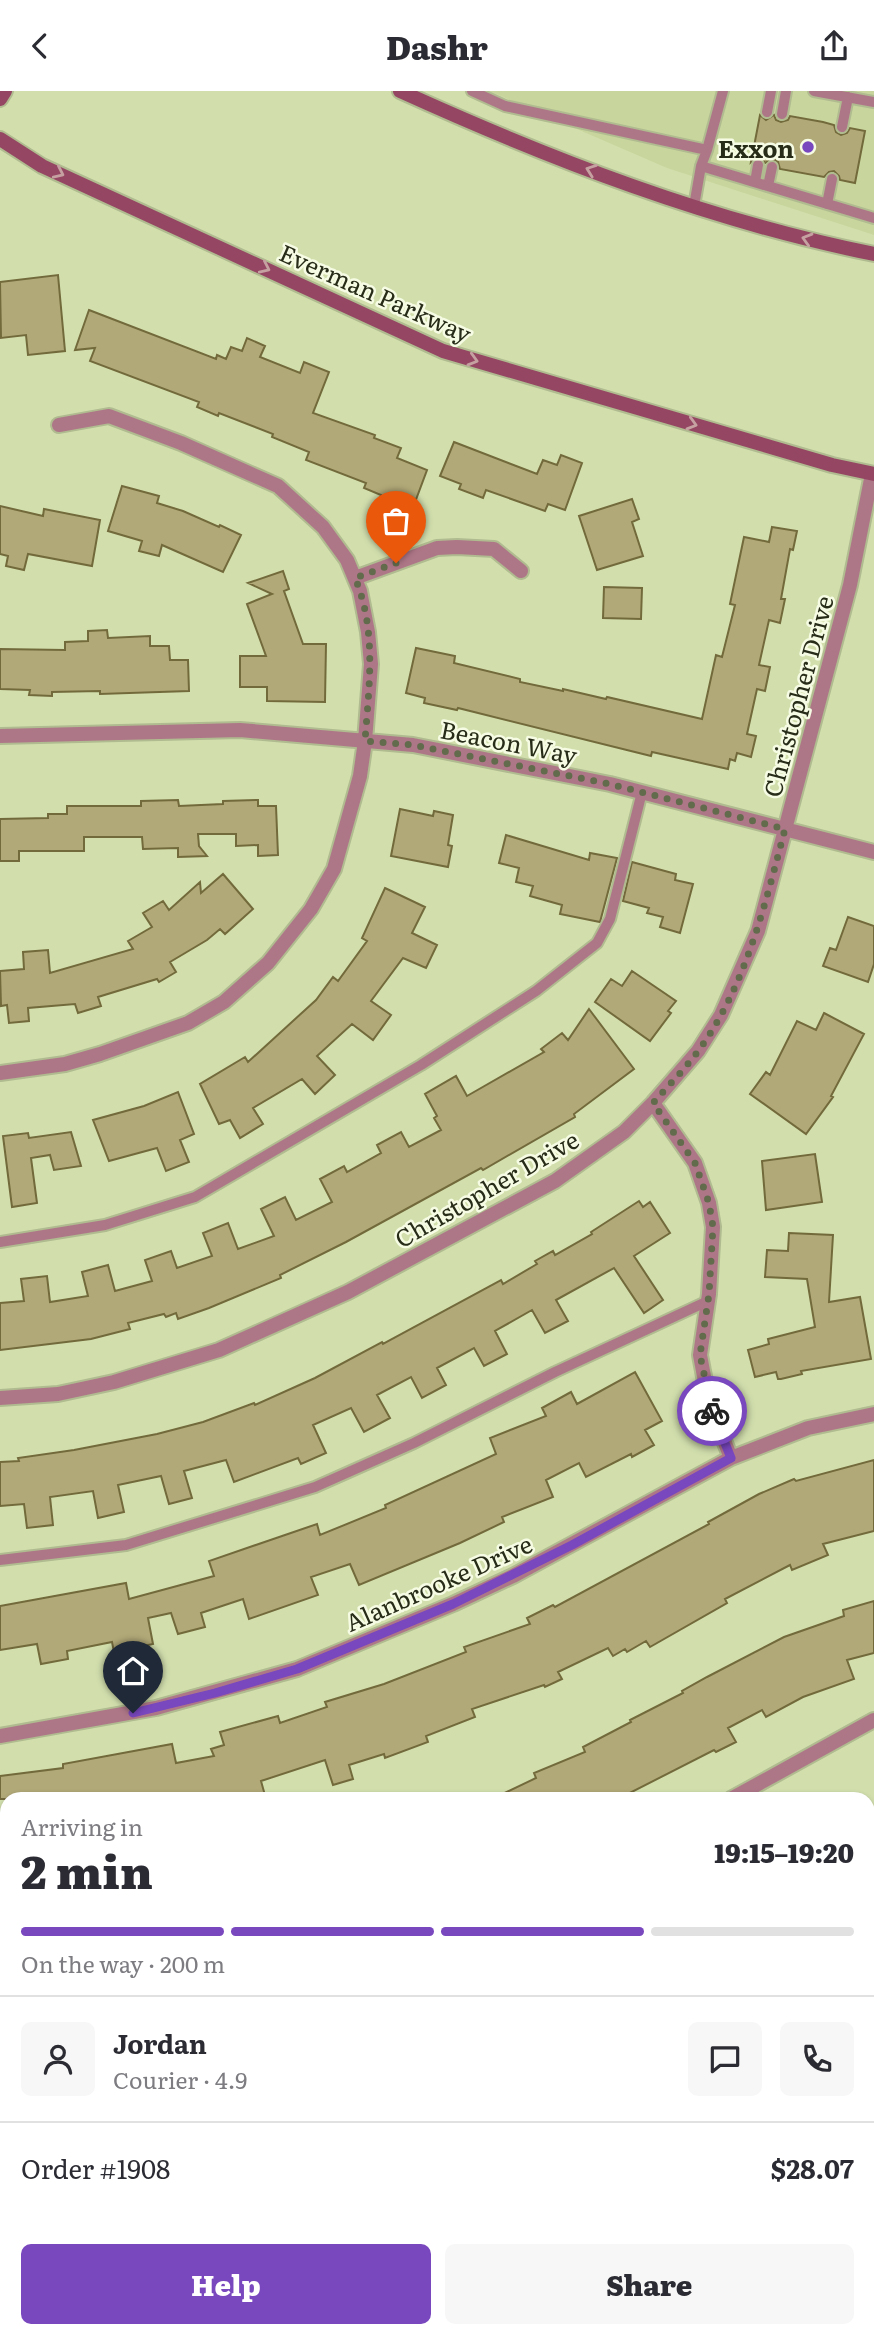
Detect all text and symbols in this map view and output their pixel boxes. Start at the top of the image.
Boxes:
text: Dashr [386,22,488,70]
icon: back [21,27,59,65]
icon: share [815,27,853,65]
place label: Exxon [718,130,794,165]
marker: Exxon [800,139,816,155]
one-way arrow [585,164,597,178]
one-way arrow [52,165,64,179]
one-way arrow [802,232,814,247]
street label: Everman Parkway [274,234,478,350]
one-way arrow [258,260,270,274]
one-way arrow [467,351,479,366]
one-way arrow [685,415,697,430]
pin [366,491,426,563]
icon: bag [377,502,415,540]
street label: Christopher Drive [753,591,841,801]
street label: Beacon Way [438,711,581,771]
street label: Christopher Drive [388,1121,584,1255]
courier [677,1376,747,1446]
icon: bike [693,1392,731,1430]
street label: Alanbrooke Drive [339,1525,537,1639]
pin [103,1641,163,1713]
icon: home [114,1652,152,1690]
text: Arriving in [21,1809,143,1843]
text: 19:15–19:20 [714,1832,854,1871]
text: 2 min [21,1835,153,1903]
text: On the way · 200 m [21,1946,225,1980]
button: person [21,2022,95,2096]
button: chat [688,2022,762,2096]
button: phone [780,2022,854,2096]
text: Jordan [113,2023,207,2062]
text: Courier · 4.9 [113,2062,247,2096]
text: Order #1908 [21,2148,170,2187]
text: $28.07 [771,2148,854,2187]
button: Help [21,2244,431,2324]
button: Share [445,2244,854,2324]

